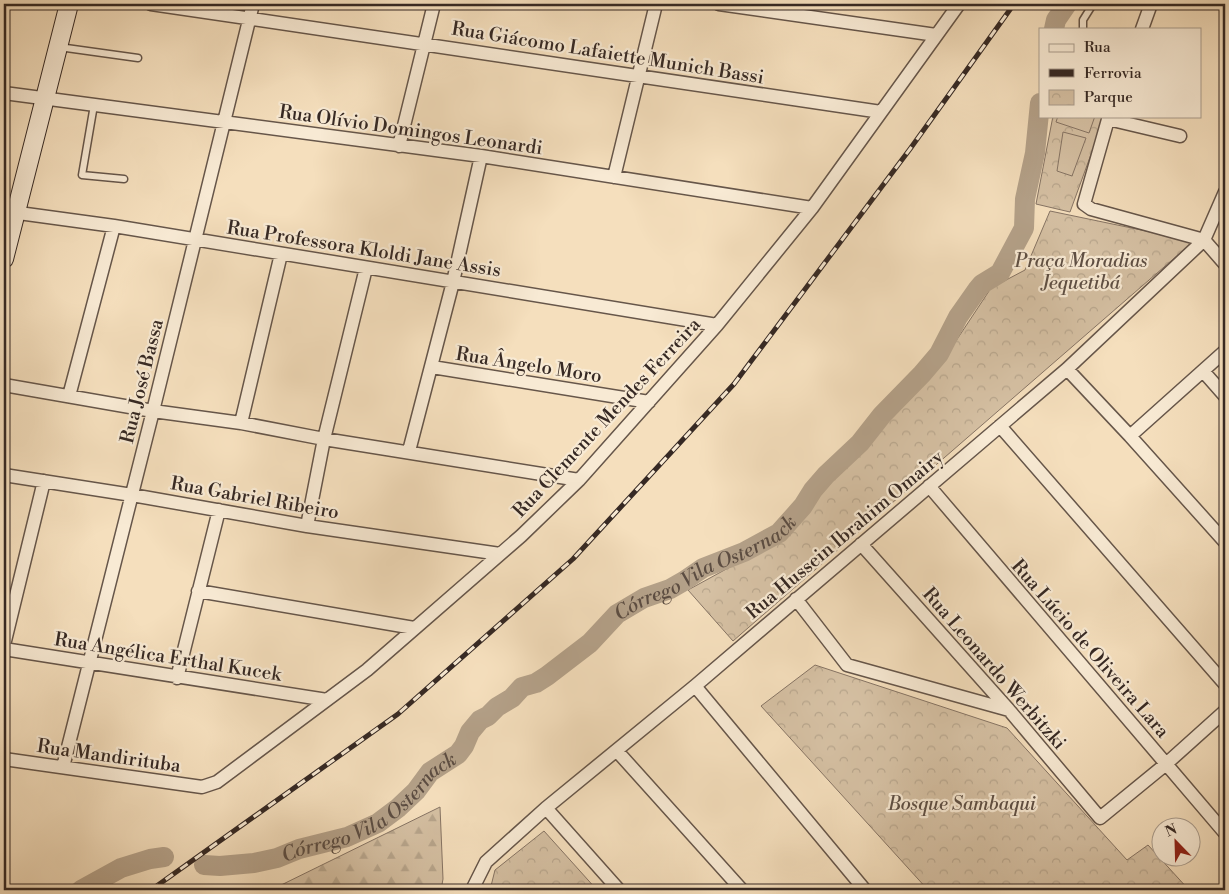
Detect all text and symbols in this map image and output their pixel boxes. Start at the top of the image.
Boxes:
street label: Rua Giácomo Lafaiette Munich Bassi [450,16,766,90]
legend [1039,28,1202,118]
text: Rua [1084,38,1111,57]
text: Ferrovia [1084,64,1142,83]
text: Parque [1084,88,1133,107]
street label: Rua Olívio Domingos Leonardi [278,100,544,160]
street label: Rua Professora Kloldi Jane Assis [225,215,503,283]
park label: Praça Moradias Jequetibá [1014,249,1147,295]
street label: Rua Clemente Mendes Ferreira [508,312,706,523]
street label: Rua José Bassa [115,316,169,446]
street label: Rua Ângelo Moro [454,341,604,388]
street label: Rua Hussein Ibrahim Omairy [741,445,949,625]
street label: Rua Gabriel Ribeiro [169,471,341,525]
water label: Córrego Vila Osternack [610,511,803,627]
street label: Rua Lúcio de Oliveira Lara [1006,554,1175,743]
street label: Rua Leonardo Werbitzki [917,583,1071,755]
street label: Rua Angélica Erthal Kucek [53,627,284,687]
street label: Rua Mandirituba [35,734,183,778]
water label: Córrego Vila Osternack [278,747,462,869]
park label: Bosque Sambaqui [887,792,1036,816]
north arrow [1152,816,1202,866]
text: N [1163,821,1180,841]

